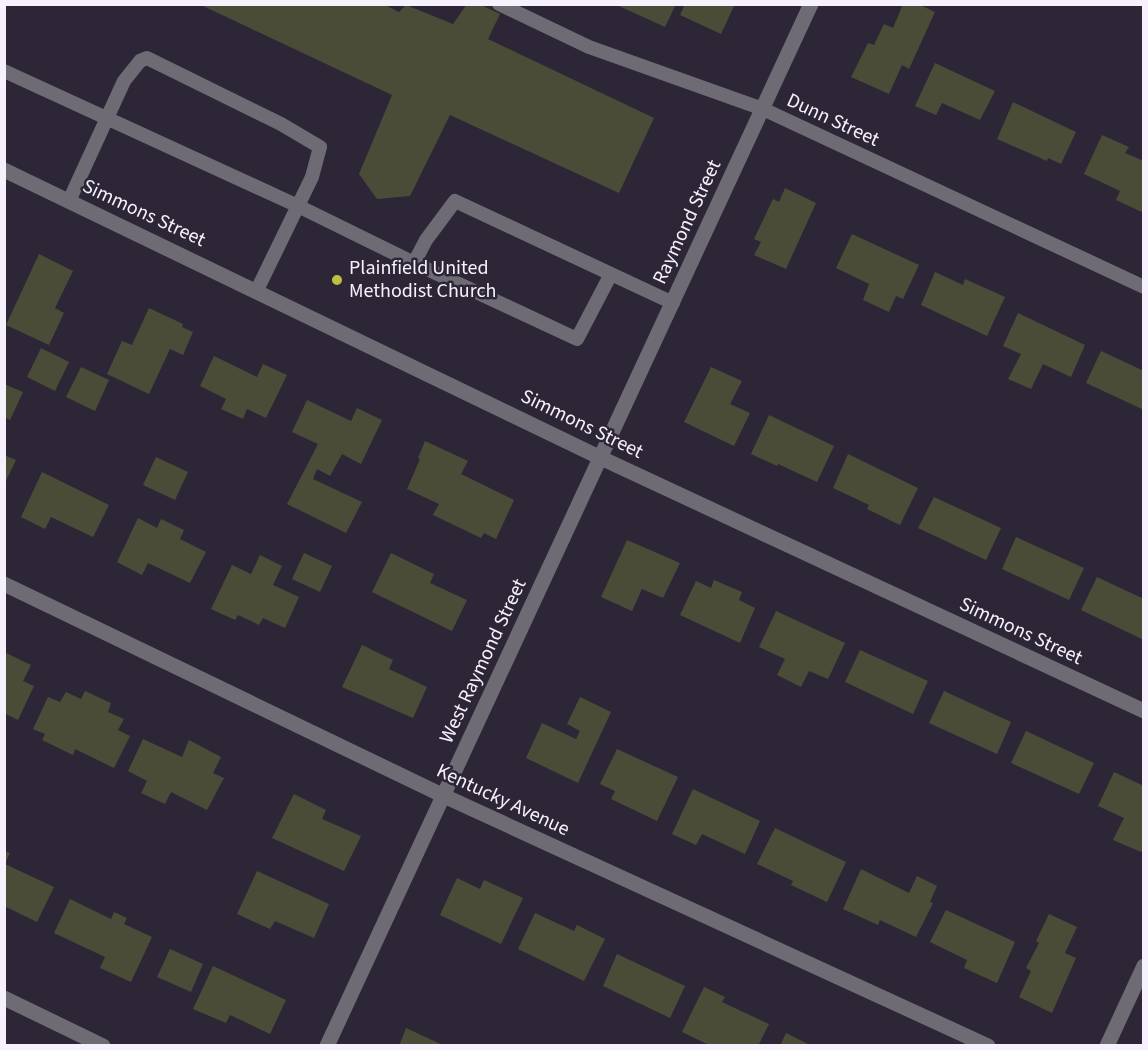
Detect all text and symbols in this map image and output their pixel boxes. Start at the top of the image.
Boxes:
street label: Dunn Street [782,86,884,154]
street label: Raymond Street [646,155,728,289]
street label: Simmons Street [78,172,210,254]
place label: Plainfield United Methodist Church [349,254,496,305]
marker: Plainfield United Methodist Church [330,273,344,287]
street label: Simmons Street [516,382,648,466]
street label: West Raymond Street [433,574,534,748]
street label: Simmons Street [955,590,1087,672]
street label: Kentucky Avenue [432,757,574,843]

